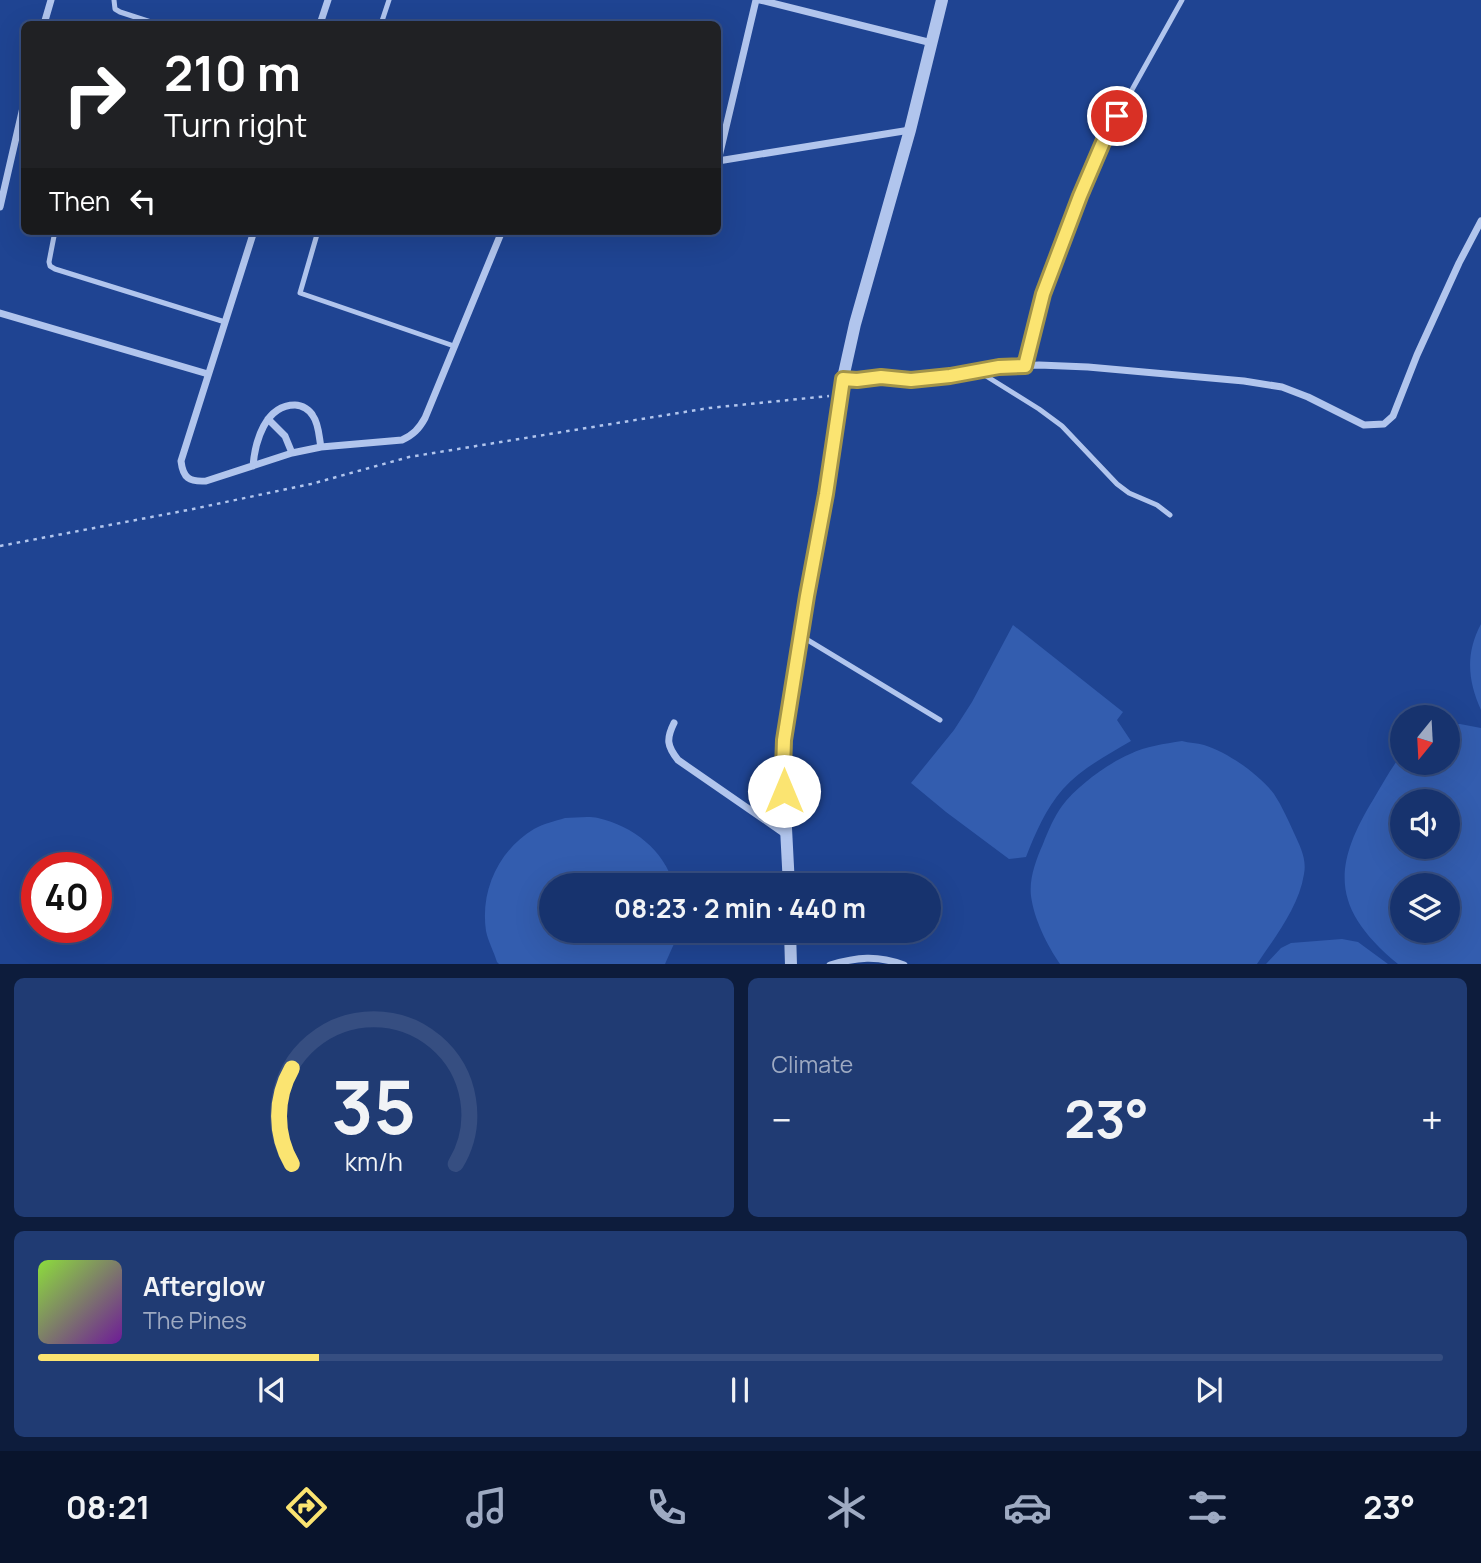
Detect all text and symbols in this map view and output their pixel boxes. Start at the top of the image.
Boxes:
text: 210 m [164,39,301,106]
icon: right [49,49,140,140]
pin [1087,86,1147,146]
icon: arrive [1098,97,1136,135]
text: Turn right [164,103,307,147]
icon: left [124,182,162,220]
text: Then [49,183,110,219]
north arrow [1390,705,1460,775]
map controls [1390,705,1460,943]
position arrow [747,754,821,828]
button: sound [1390,789,1460,859]
speed limit sign: 40 [21,852,112,943]
button: layers [1390,873,1460,943]
text: 08:23 · 2 min · 440 m [614,890,866,926]
text: Climate [772,1048,853,1080]
text: 35 [331,1056,416,1156]
text: 23° [1064,1083,1149,1154]
text: − [772,1093,792,1145]
text: + [1421,1093,1443,1145]
text: km/h [345,1143,403,1178]
text: Afterglow [143,1268,265,1304]
text: The Pines [143,1304,247,1336]
icon: previous [253,1371,291,1409]
icon: pause [721,1371,759,1409]
icon: next [1190,1371,1228,1409]
icon: directions [282,1483,331,1532]
icon: music [462,1483,511,1532]
icon: phone [642,1483,691,1532]
icon: climate [822,1483,871,1532]
icon: car [1003,1483,1052,1532]
icon: filters [1183,1483,1232,1532]
text: 08:21 [66,1485,150,1529]
text: 23° [1363,1485,1415,1529]

